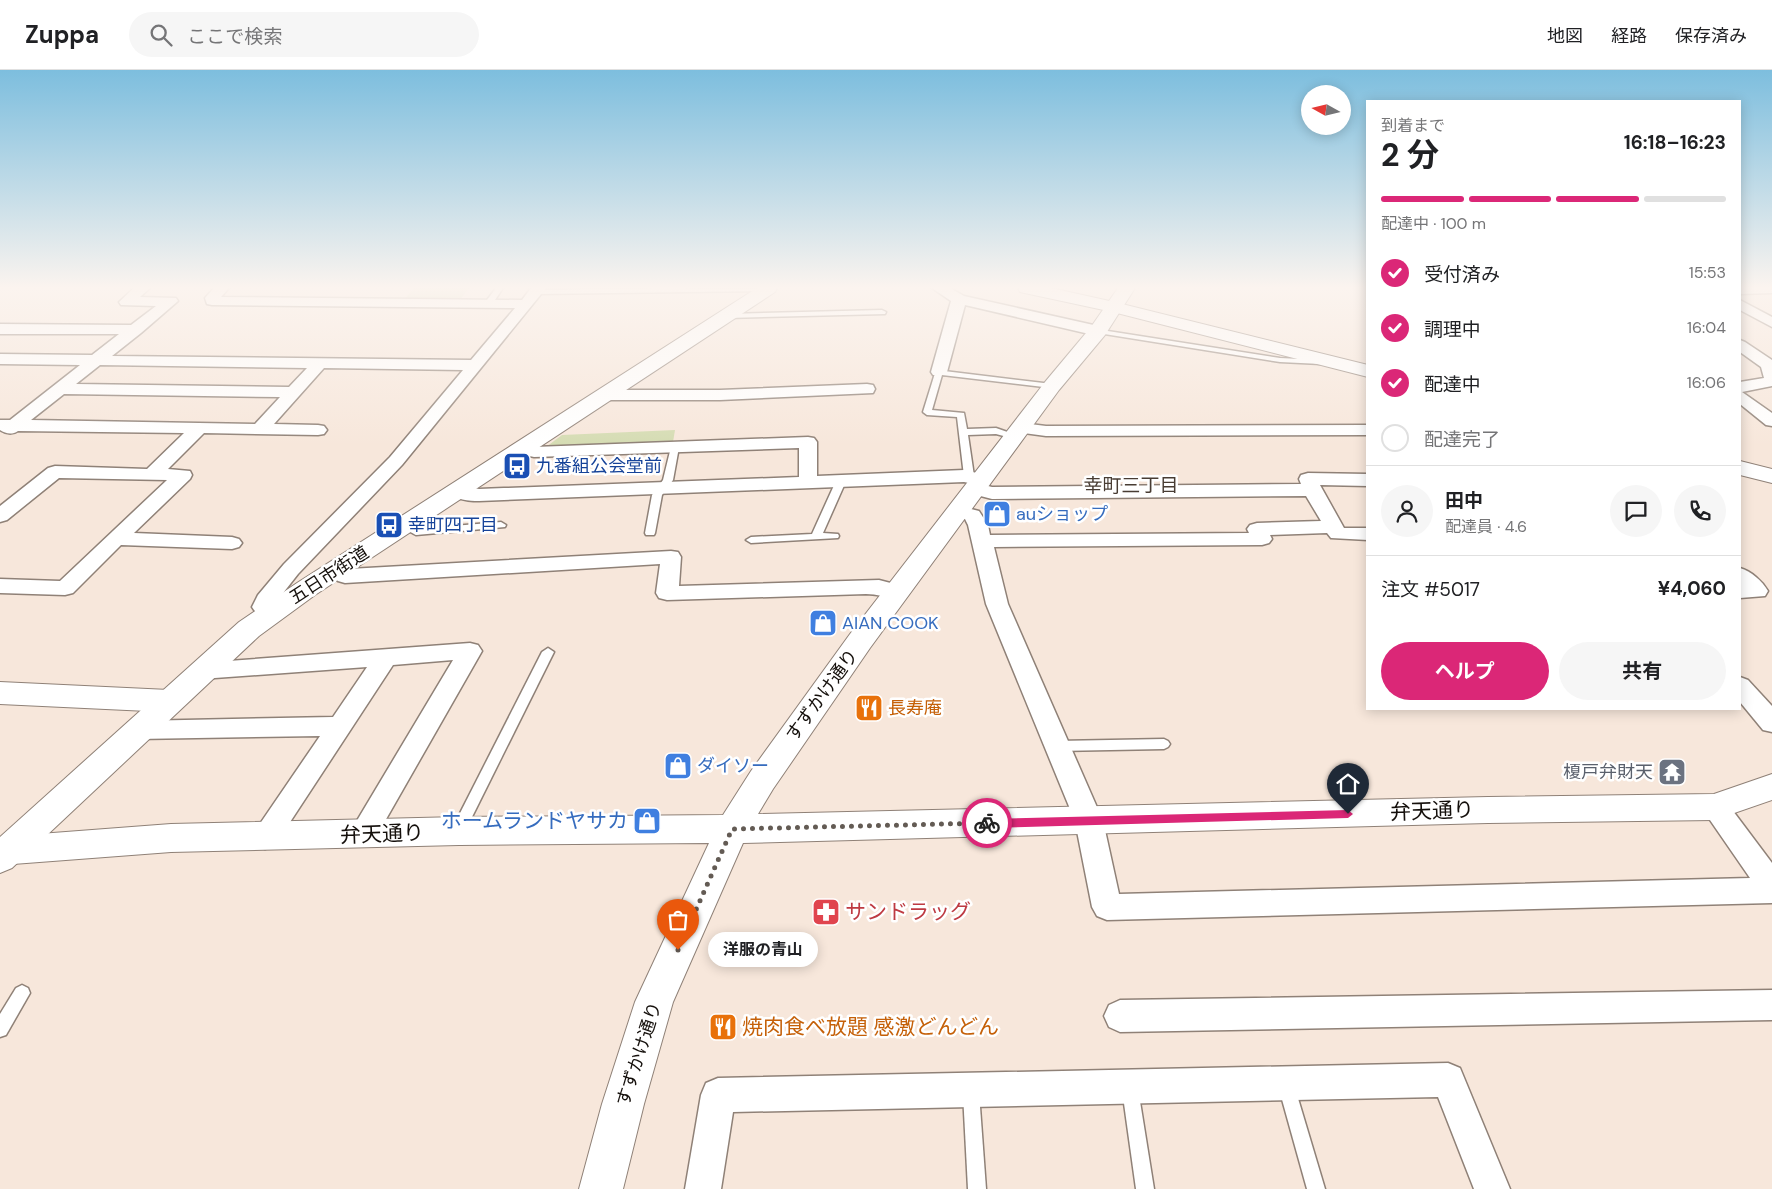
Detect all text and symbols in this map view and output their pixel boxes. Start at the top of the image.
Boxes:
search box [129,12,479,57]
text: Zuppa [25,19,99,50]
icon: search [147,21,175,49]
text: ここで検索 [187,24,282,49]
text: 地図 [1547,24,1583,48]
text: 経路 [1611,24,1647,48]
text: 保存済み [1675,24,1747,48]
north arrow [1301,85,1351,135]
map controls [1301,85,1351,135]
text: 到着まで [1381,115,1445,136]
text: 16:18–16:23 [1624,130,1726,155]
text: 2 分 [1381,134,1439,176]
text: 配達中 · 100 m [1381,213,1486,234]
icon: check [1381,259,1409,287]
text: 受付済み [1424,262,1500,287]
text: 15:53 [1689,262,1726,283]
icon: check [1381,314,1409,342]
text: 調理中 [1424,317,1481,342]
text: 16:04 [1687,317,1726,338]
icon: check [1381,369,1409,397]
text: 配達中 [1424,372,1481,397]
text: 16:06 [1687,372,1726,393]
text: 配達完了 [1424,427,1500,452]
bus stop icon: 九番組公会堂前 [502,451,532,481]
place label: 九番組公会堂前 [536,454,662,478]
district label: 幸町三丁目 [1083,473,1179,498]
button: person [1381,485,1433,537]
button: chat [1610,485,1662,537]
button: phone [1674,485,1726,537]
text: 田中 [1445,488,1483,513]
shop icon: auショップ [982,499,1012,529]
place label: auショップ [1016,502,1108,526]
bus stop icon: 幸町四丁目 [374,510,404,540]
place label: 幸町四丁目 [408,513,498,537]
text: 配達員 · 4.6 [1445,516,1527,537]
street label: 五日市街道 [285,540,373,610]
text: ¥4,060 [1658,576,1726,601]
text: 注文 #5017 [1381,577,1480,602]
shop icon: AIAN COOK [808,608,838,638]
place label: AIAN COOK [842,611,939,635]
button: ヘルプ [1381,642,1549,700]
button: 共有 [1559,642,1726,700]
street label: すずかけ通り [781,644,863,746]
restaurant icon: 長寿庵 [854,693,884,723]
place label: 長寿庵 [888,696,942,720]
shop icon: ダイソー [663,751,693,781]
place label: ダイソー [697,754,769,778]
temple icon: 榎戸弁財天 [1657,757,1687,787]
place label: 榎戸弁財天 [1563,760,1653,784]
pin [1327,763,1369,814]
icon: home [1334,770,1362,798]
street label: 弁天通り [1390,796,1474,826]
courier [962,798,1012,848]
shop icon: ホームランドヤサカ [632,806,662,836]
place label: ホームランドヤサカ [441,807,628,835]
icon: bike [973,809,1001,837]
street label: 弁天通り [340,819,424,849]
pharmacy icon: サンドラッグ [811,897,841,927]
place label: サンドラッグ [845,898,971,926]
pin [657,899,699,950]
icon: bag [664,906,692,934]
callout: 洋服の青山 [708,932,818,968]
text: 洋服の青山 [723,939,803,960]
street label: すずかけ通り [611,999,667,1109]
restaurant icon: 焼肉食べ放題 感激どんどん [708,1012,738,1042]
place label: 焼肉食べ放題 感激どんどん [742,1013,999,1041]

